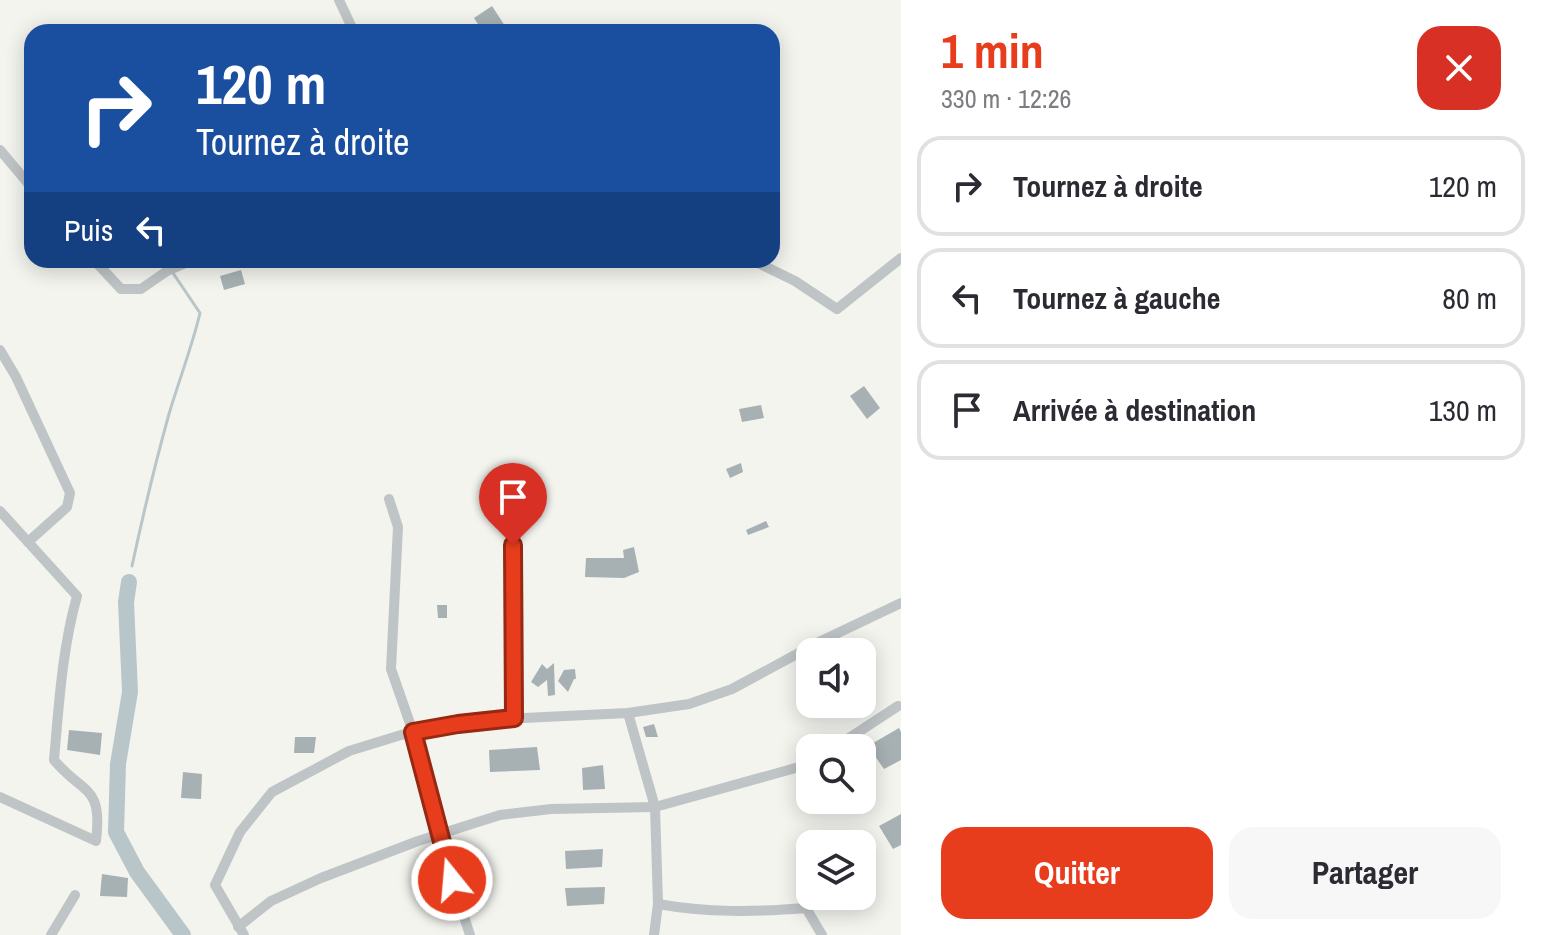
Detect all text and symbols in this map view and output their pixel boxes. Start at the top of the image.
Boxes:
text: 1 min [941,18,1044,83]
button: close [1417,26,1501,110]
text: 120 m [196,46,326,121]
icon: right [64,56,168,160]
text: 330 m · 12:26 [941,81,1071,116]
text: Tournez à droite [196,118,409,166]
icon: right [945,164,989,208]
text: Tournez à droite [1013,166,1203,206]
text: 120 m [1429,166,1497,206]
icon: left [129,208,173,252]
text: Puis [64,210,113,250]
icon: left [945,276,989,320]
text: Tournez à gauche [1013,278,1220,318]
text: 80 m [1442,278,1497,318]
icon: arrive [945,388,989,432]
text: Arrivée à destination [1013,390,1256,430]
text: 130 m [1429,390,1497,430]
pin [479,463,547,545]
icon: arrive [491,475,535,519]
map controls [796,638,876,910]
button: sound [796,638,876,718]
button: search [796,734,876,814]
button: Quitter [941,827,1213,919]
button: Partager [1229,827,1501,919]
button: layers [796,830,876,910]
position arrow [410,838,494,922]

